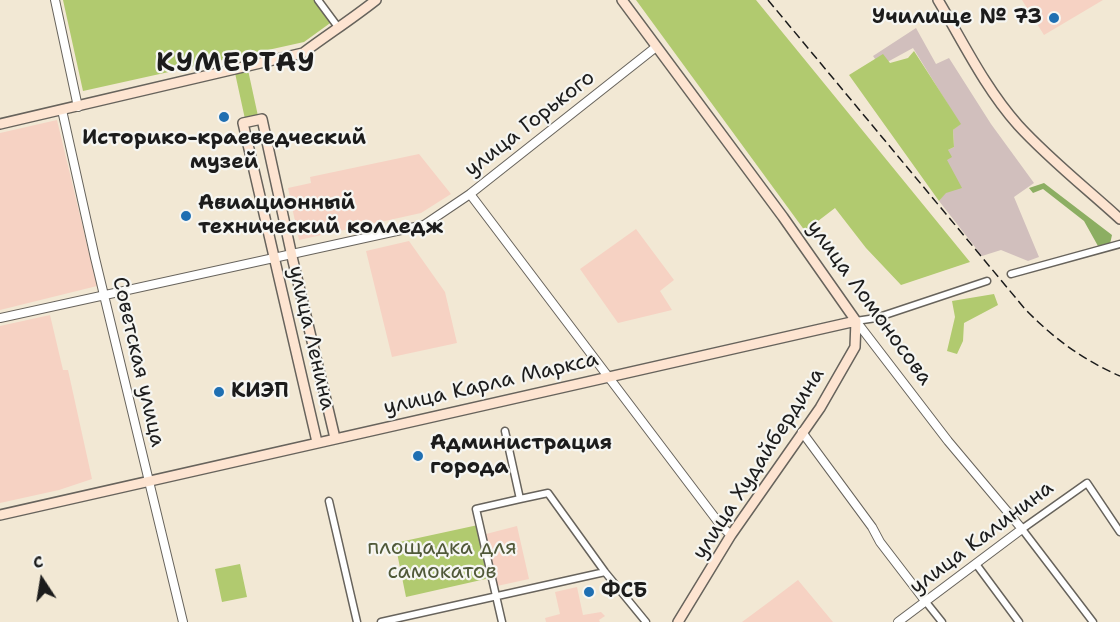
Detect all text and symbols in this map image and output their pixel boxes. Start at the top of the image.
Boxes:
place label: Училище № 73 [872,5,1042,31]
marker: Училище № 73 [1047,11,1061,25]
district label: КУМЕРТАУ [156,48,316,80]
street label: улица Горького [460,65,600,183]
marker: Историко-краеведческий музей [217,110,231,124]
place label: Историко-краеведческий музей [82,126,366,176]
place label: Авиационный технический колледж [198,191,443,241]
marker: Авиационный технический колледж [179,209,193,223]
street label: улица Ломоносова [801,216,937,390]
street label: улица Ленина [282,263,340,413]
street label: Советская улица [106,275,170,449]
street label: улица Карла Маркса [381,347,601,421]
street label: улица Худайбердина [688,364,830,564]
place label: КИЭП [231,379,289,405]
marker: КИЭП [212,385,226,399]
place label: Администрация города [430,431,612,481]
marker: Администрация города [411,449,425,463]
street label: улица Калинина [905,476,1059,600]
park label: площадка для самокатов [367,536,517,586]
north arrow [12,550,72,610]
text: С [31,551,45,573]
place label: ФСБ [601,579,647,605]
marker: ФСБ [582,585,596,599]

